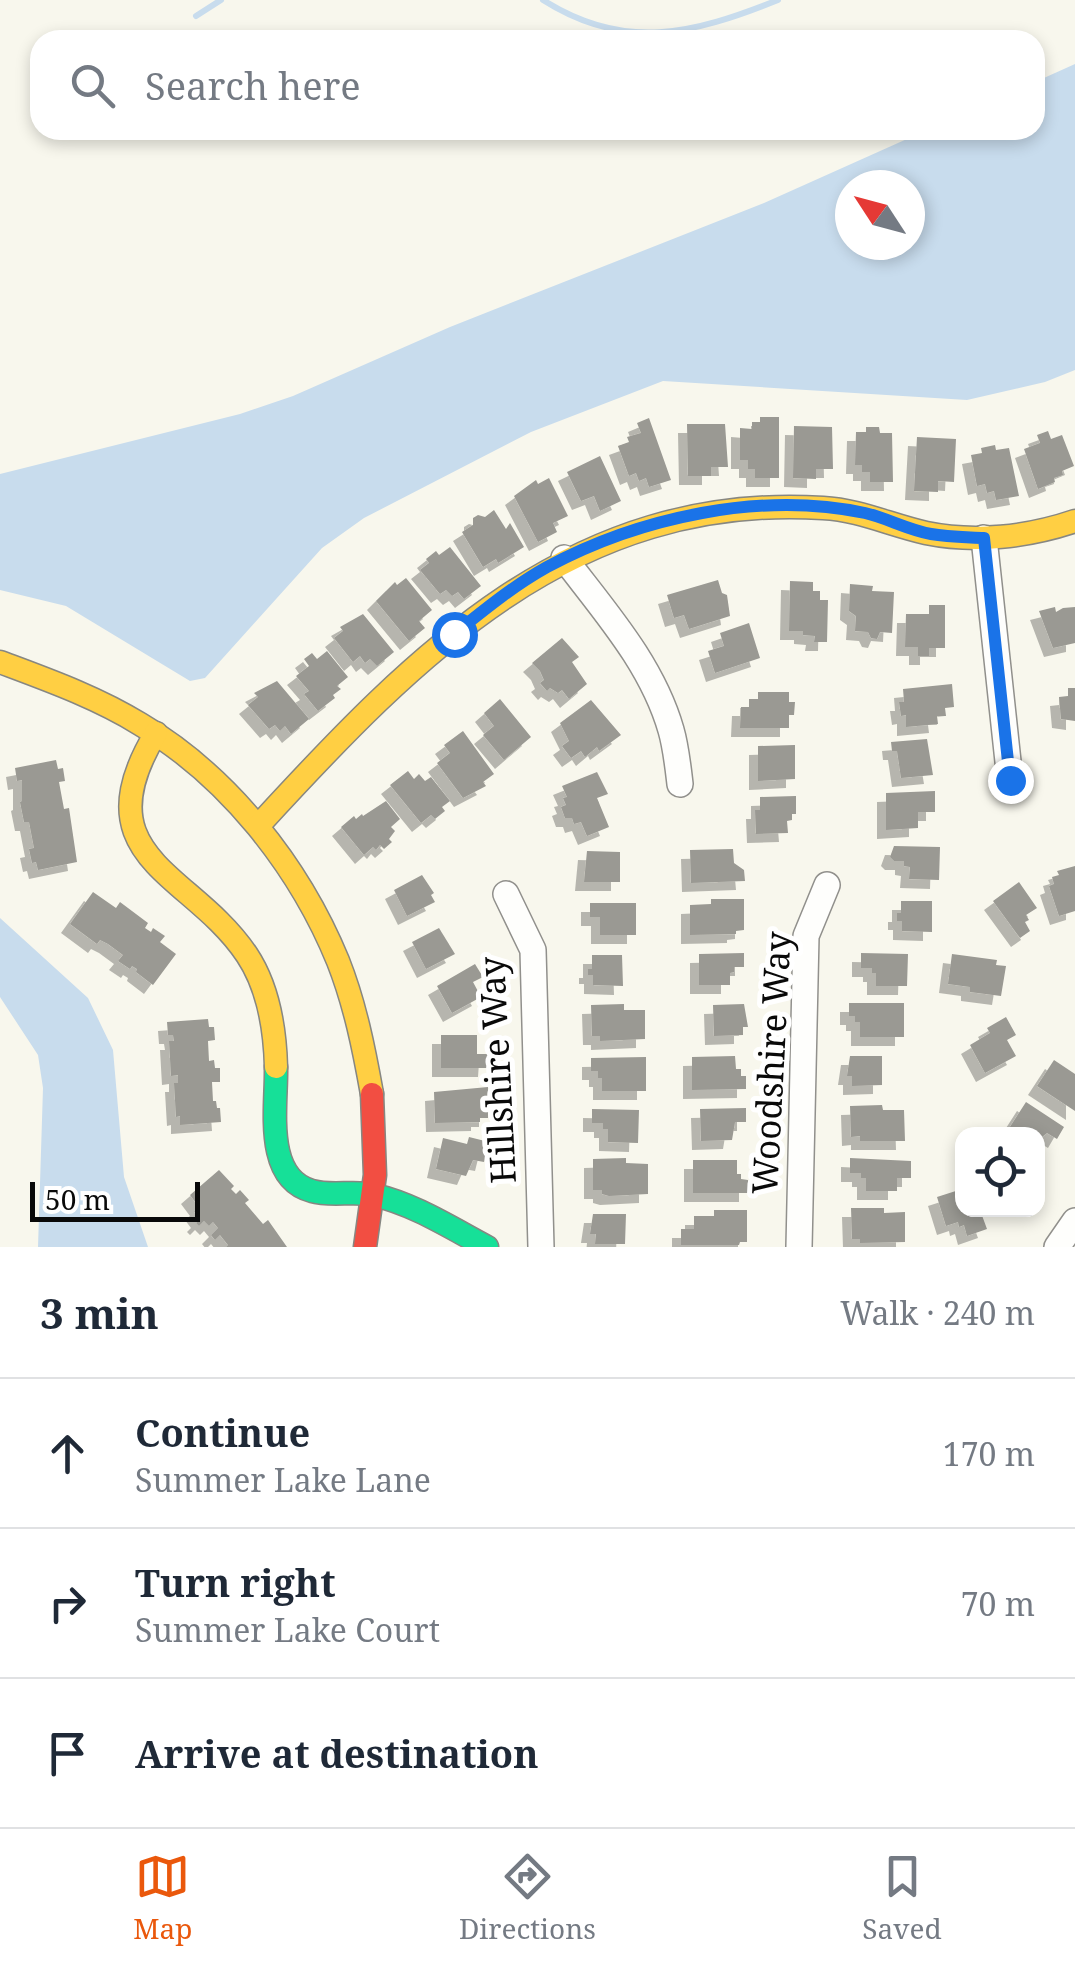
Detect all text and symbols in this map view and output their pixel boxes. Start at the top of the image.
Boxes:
search box [30,30,1045,140]
icon: search [65,58,120,113]
text: Search here [145,59,361,111]
north arrow [835,170,925,260]
route start [432,612,478,658]
route end [988,758,1034,804]
street label: Woodshire Way [740,930,801,1195]
street label: Hillshire Way [467,955,526,1185]
map controls [955,1127,1045,1217]
button: locate [955,1127,1045,1217]
scale bar [30,1177,200,1222]
text: 50 m [45,1180,110,1218]
text: 3 min [40,1284,159,1341]
text: Walk · 240 m [840,1291,1035,1334]
text: Continue [135,1406,310,1458]
icon: ahead [40,1426,95,1481]
text: 170 m [943,1432,1035,1475]
text: Summer Lake Lane [135,1458,431,1501]
text: Turn right [135,1556,336,1608]
icon: right [40,1576,95,1631]
text: 70 m [961,1582,1035,1625]
text: Summer Lake Court [135,1608,440,1651]
icon: arrive [40,1726,95,1781]
text: Arrive at destination [135,1727,539,1779]
tab: Map [133,1849,192,1947]
tab: Directions [459,1849,596,1947]
tab: Saved [862,1849,942,1947]

